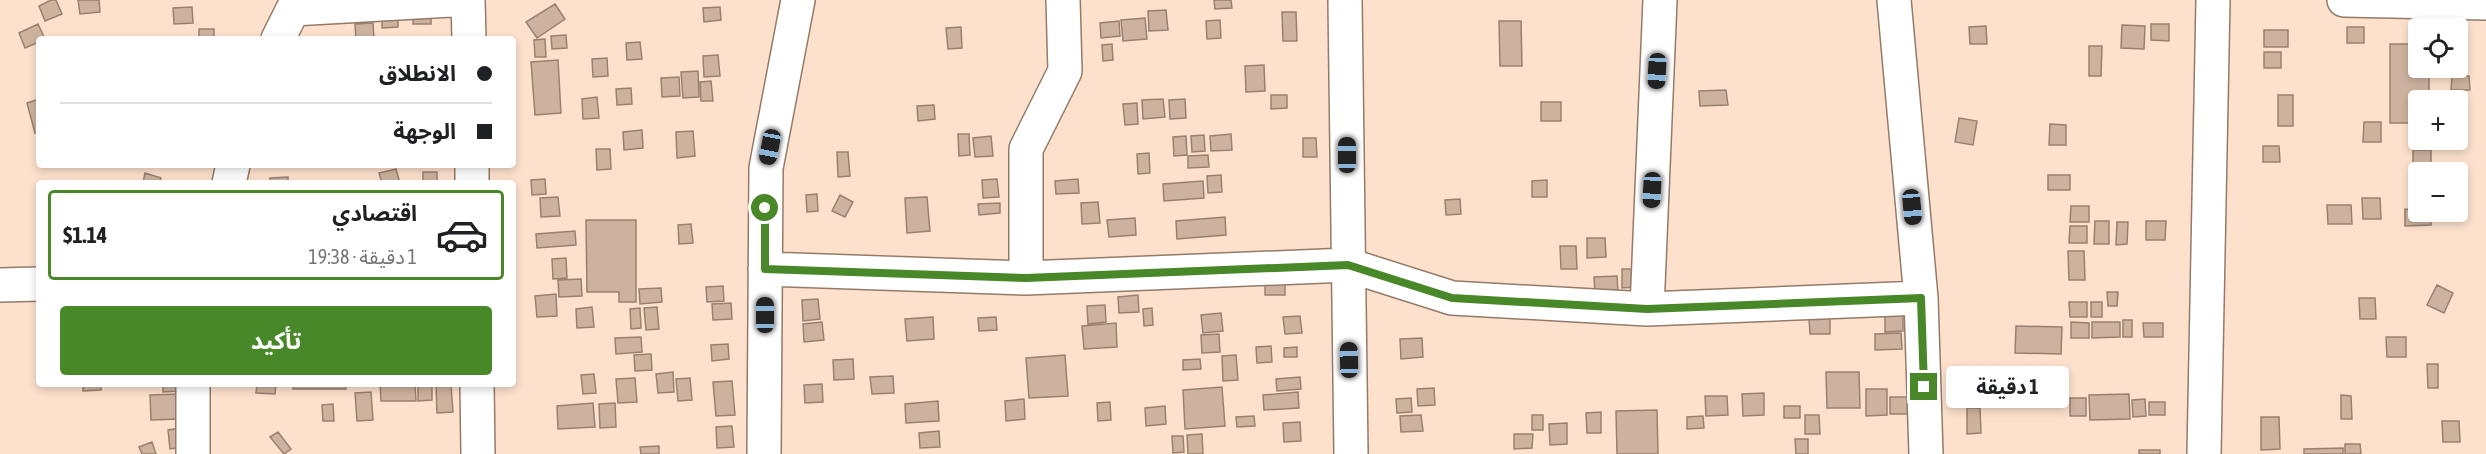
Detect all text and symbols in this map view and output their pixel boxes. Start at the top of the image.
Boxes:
map controls [2408,18,2468,222]
button: locate [2408,18,2468,78]
car [1647,53,1667,89]
text: الانطلاق [379,60,456,86]
button: + [2408,90,2468,150]
text: الوجهة [393,118,456,144]
car [758,128,782,166]
car [1338,137,1356,173]
button: − [2408,162,2468,222]
car [1642,172,1662,208]
car [1901,188,1923,226]
route start [751,194,778,221]
text: اقتصادي [332,200,417,226]
icon: car [435,208,489,262]
text: $1.14 [63,222,107,248]
text: 1 دقيقة · 19:38 [308,245,417,268]
car [756,297,774,333]
button: تأكيد [60,306,492,375]
car [1340,342,1358,378]
callout: 1 دقيقة [1945,366,2068,408]
route end [1910,373,1937,400]
text: 1 دقيقة [1976,375,2039,398]

